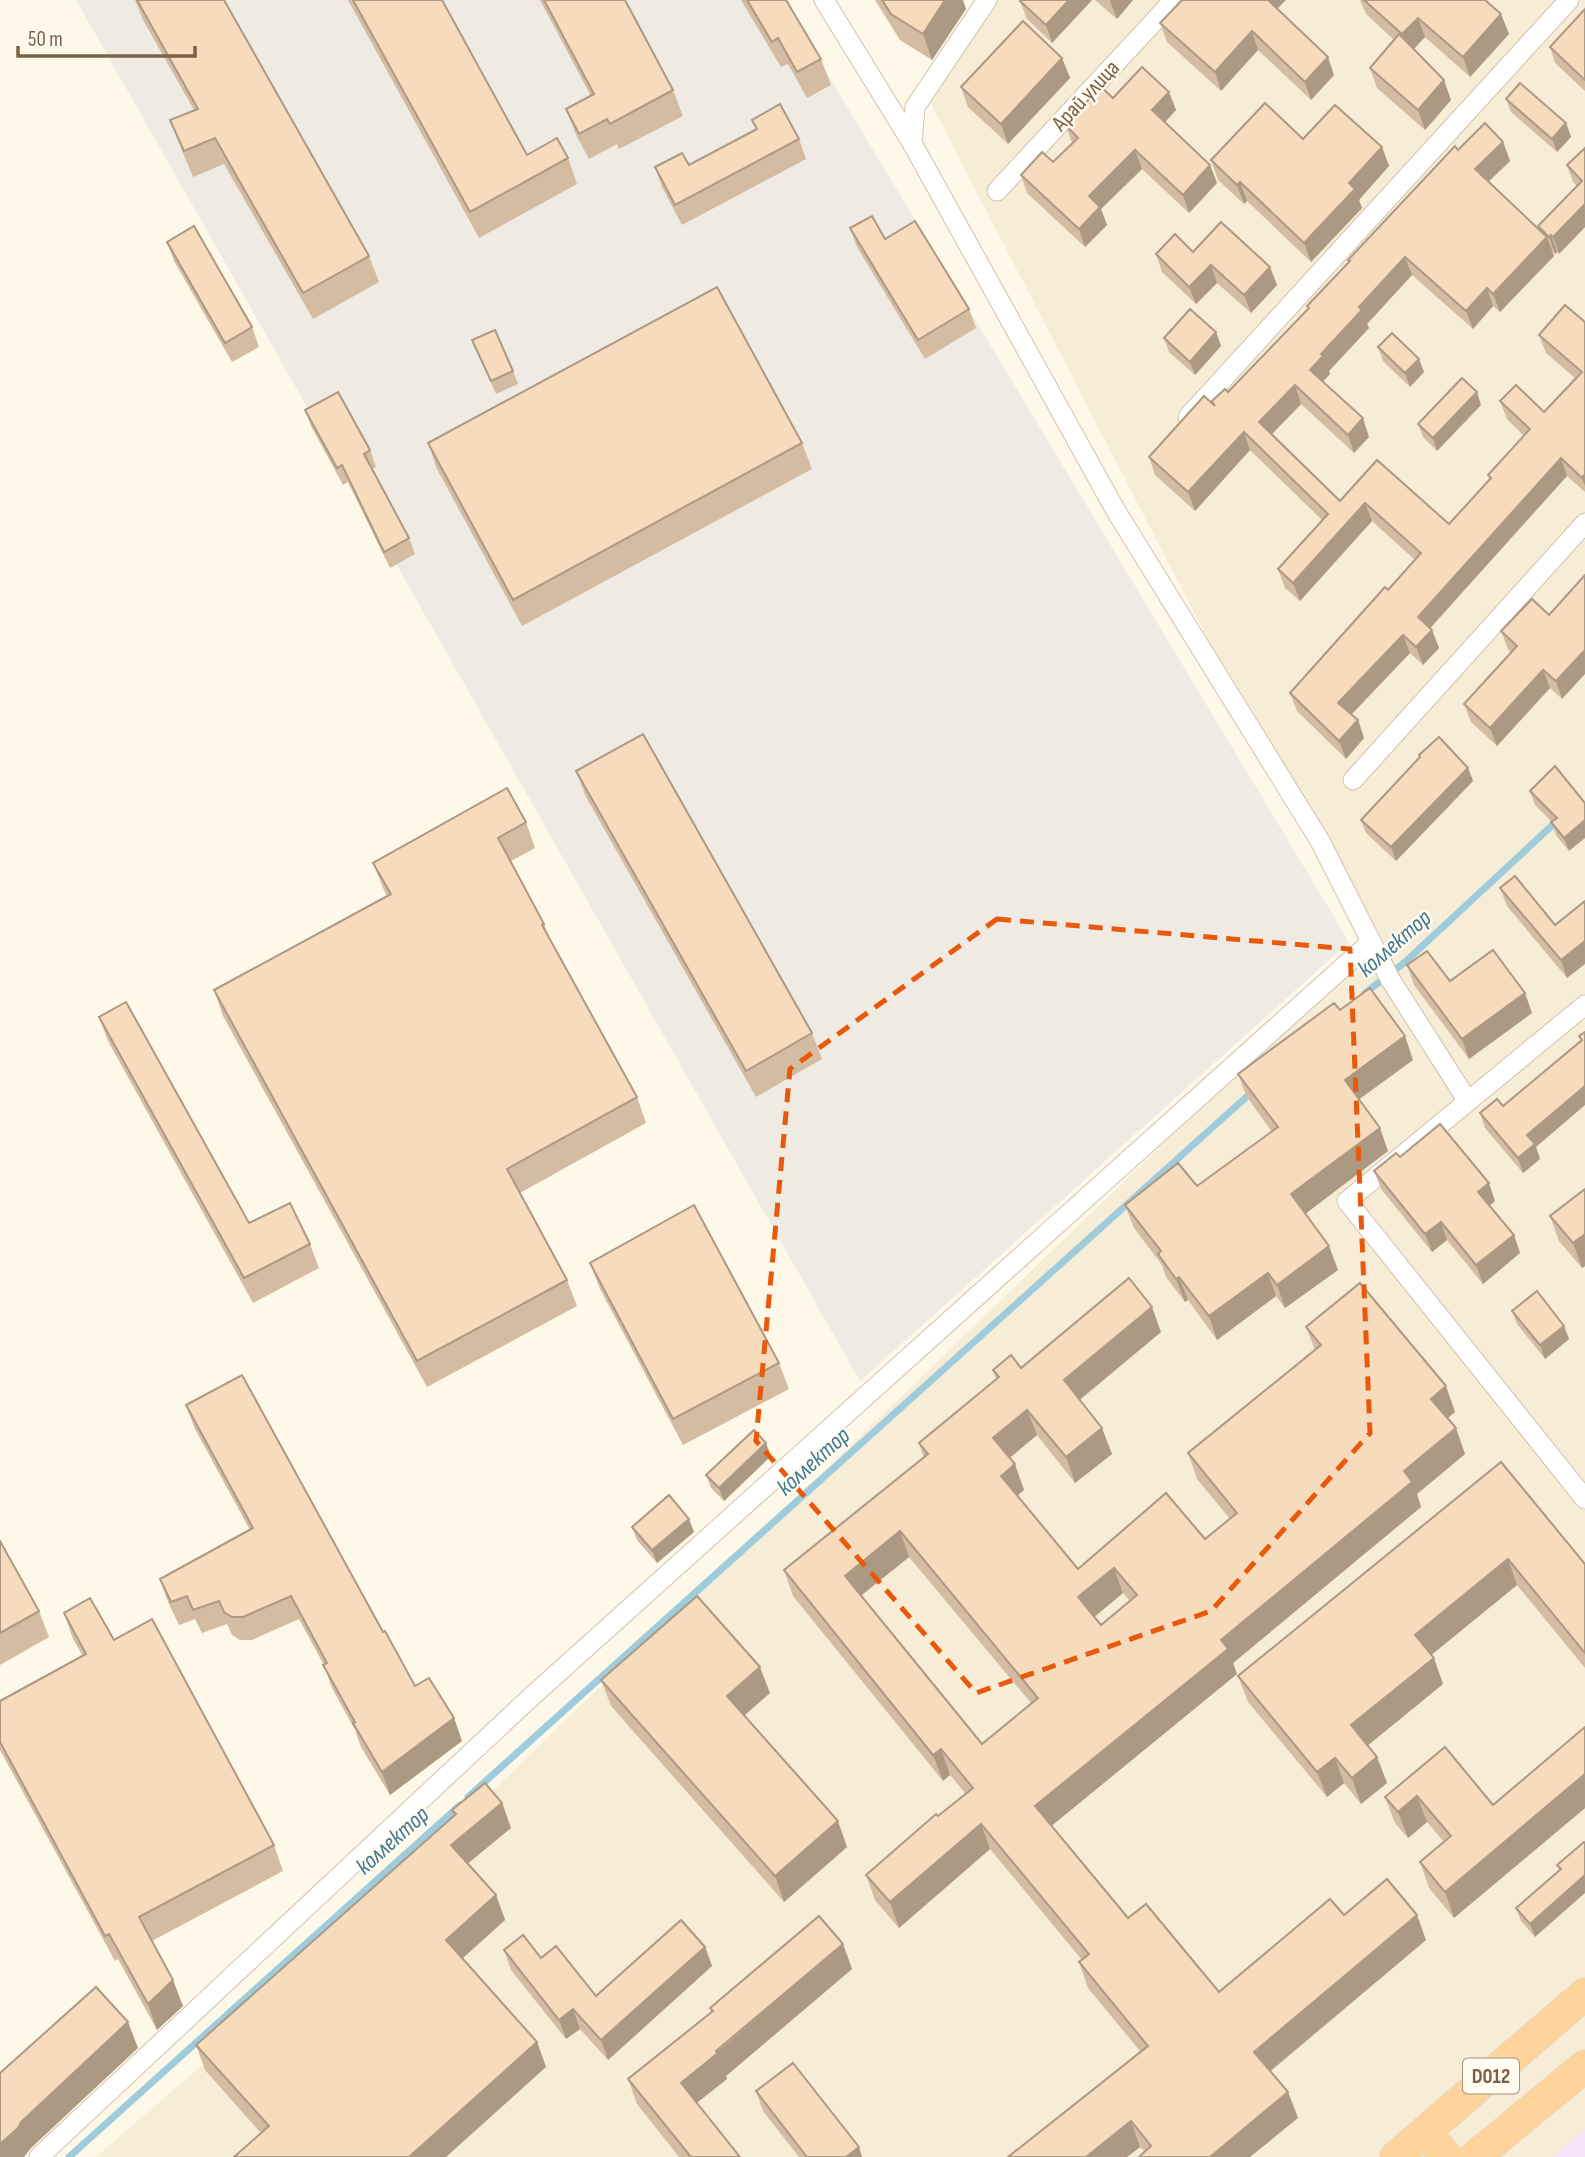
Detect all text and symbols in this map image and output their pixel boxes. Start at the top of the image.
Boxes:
scale bar [18,14,194,58]
text: 50 m [28,27,63,52]
street label: Арай улица [1045,54,1126,138]
water label: коллектор [1352,903,1437,983]
water label: коллектор [771,1421,856,1502]
water label: коллектор [350,1800,435,1881]
road number: D012 [1463,2058,1519,2094]

